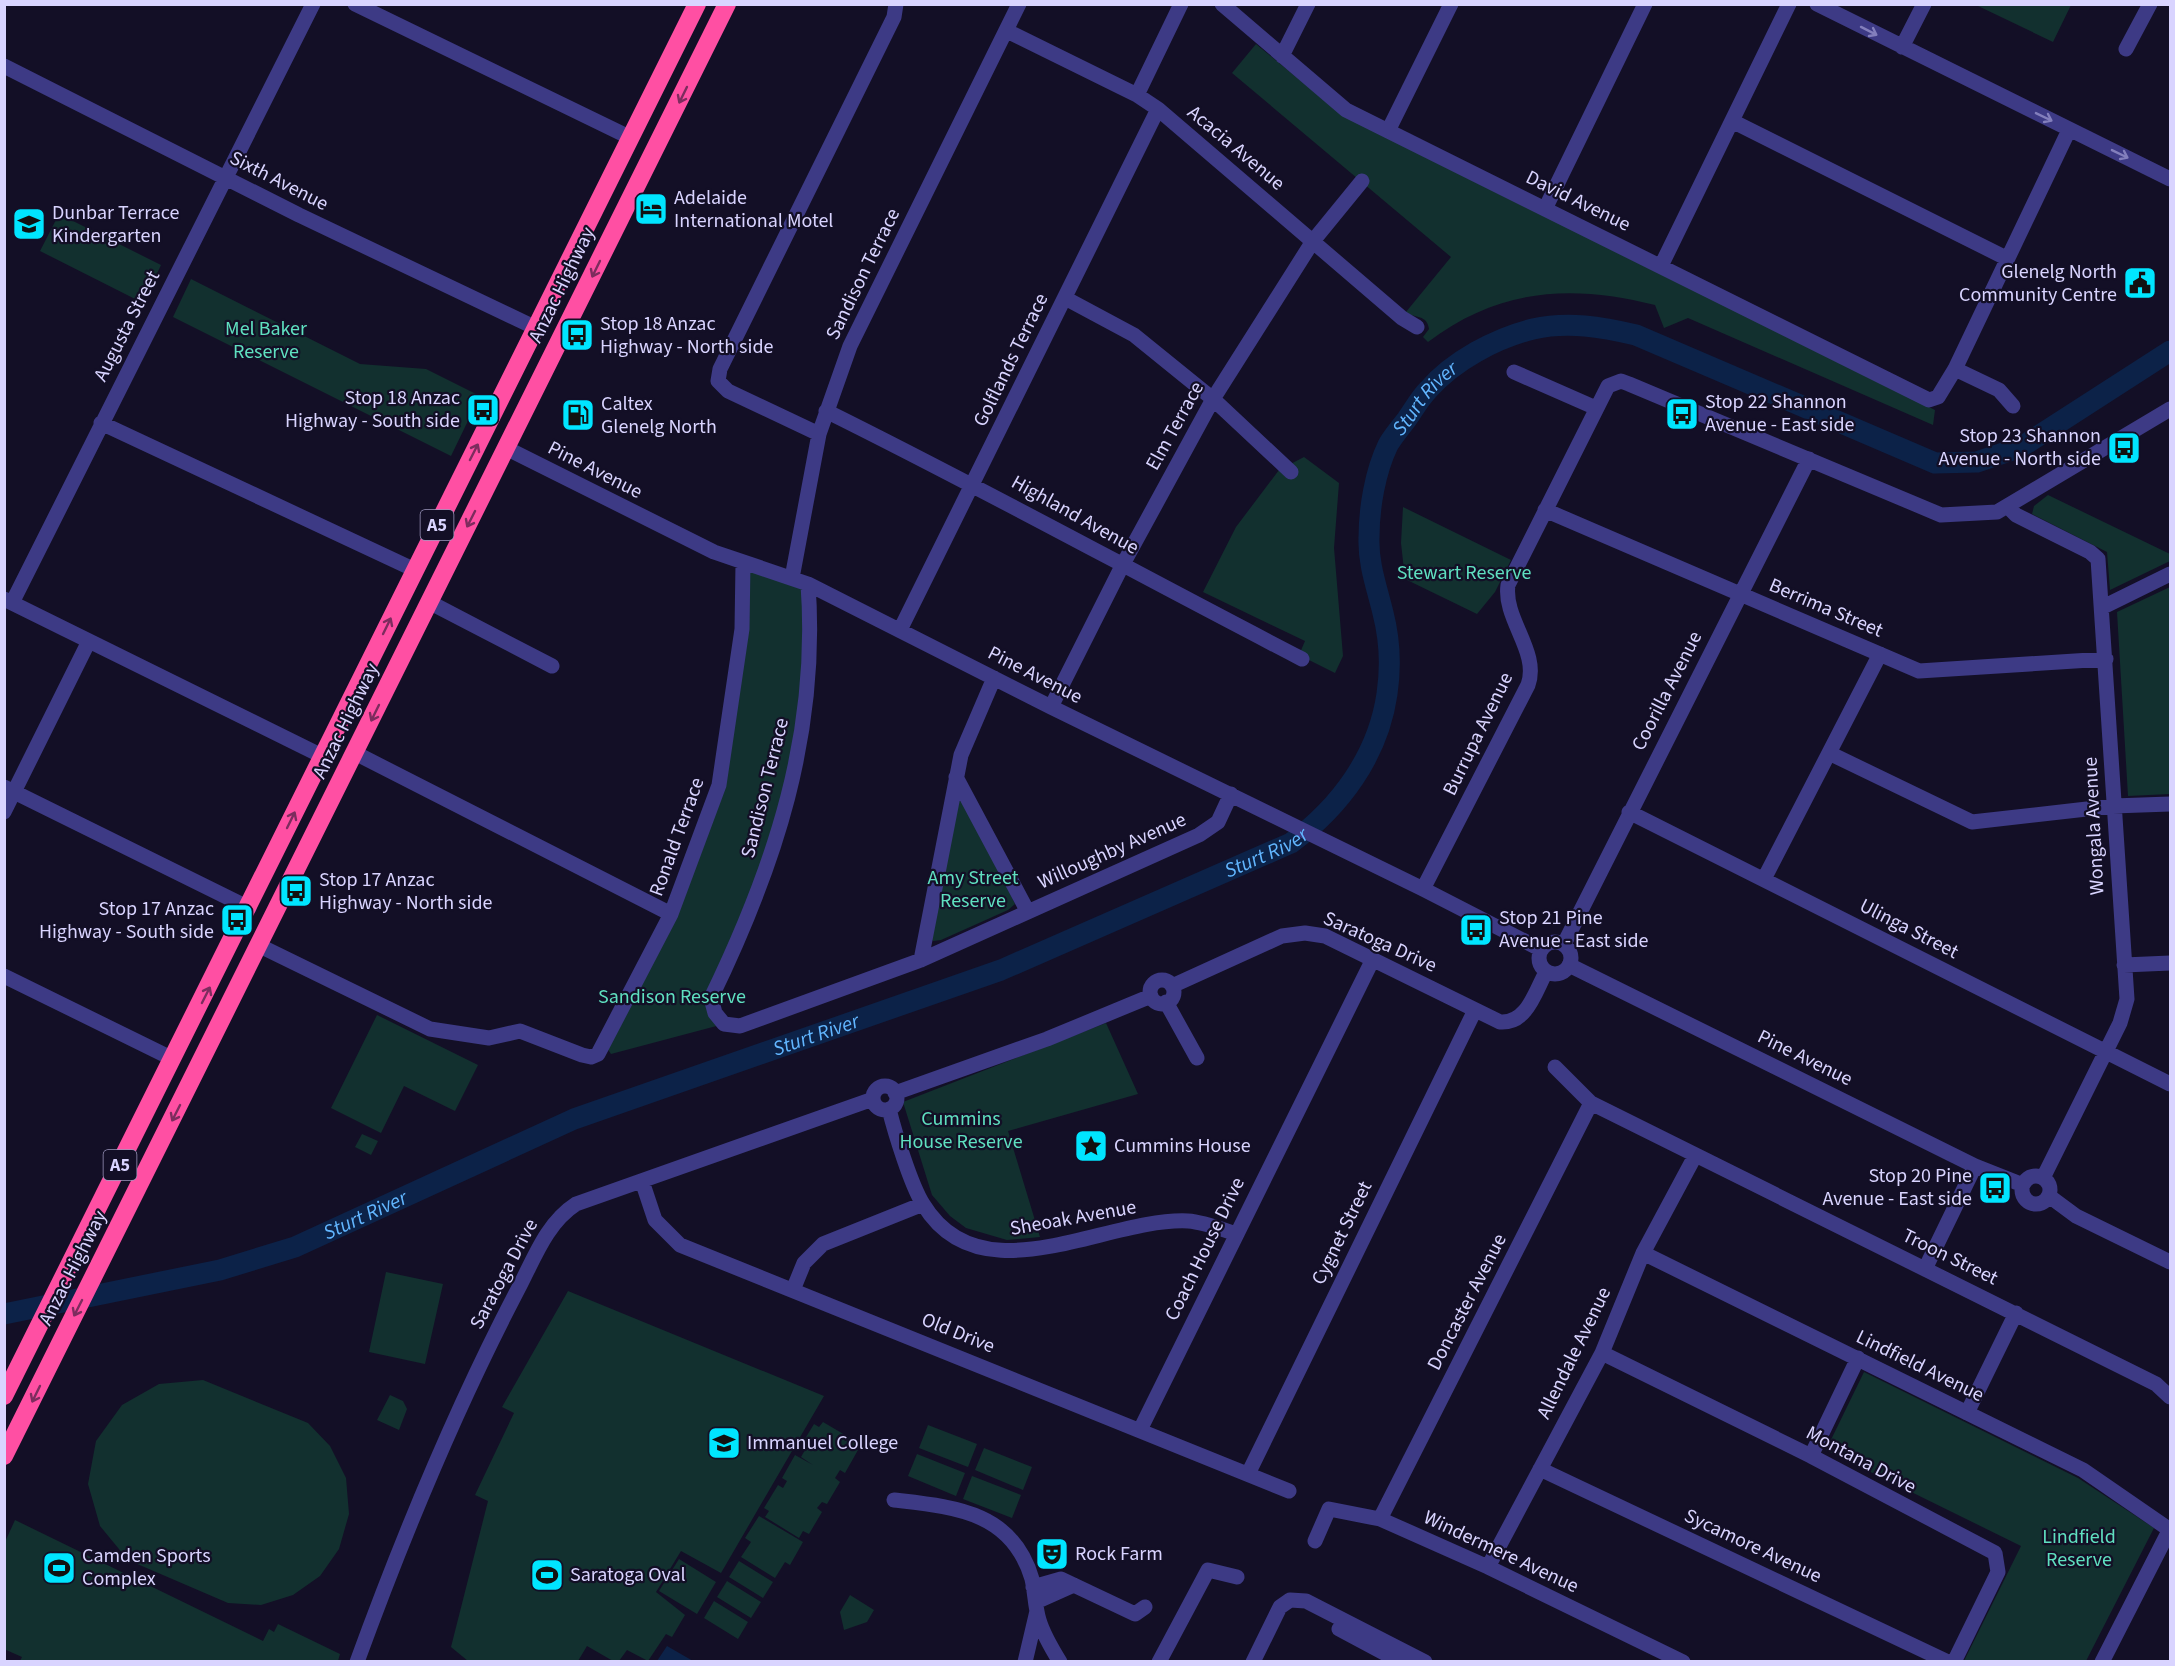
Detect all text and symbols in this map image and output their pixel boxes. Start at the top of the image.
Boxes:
one-way arrow [1860,25,1878,37]
one-way arrow [676,85,688,103]
street label: Acacia Avenue [1181,99,1291,197]
one-way arrow [2035,112,2053,124]
street label: Sixth Avenue [225,144,333,218]
one-way arrow [2110,149,2128,161]
street label: David Avenue [1521,164,1635,238]
place label: Adelaide International Motel [674,184,833,235]
hotel icon: Adelaide International Motel [633,191,669,227]
place label: Dunbar Terrace Kindergarten [52,199,179,250]
street label: Sandison Terrace [819,203,907,345]
school or university icon: Dunbar Terrace Kindergarten [11,206,47,242]
street label: Anzac Highway [522,222,602,348]
place label: Glenelg North Community Centre [1959,258,2117,309]
one-way arrow [589,260,601,278]
street label: Augusta Street [87,265,167,386]
public building icon: Glenelg North Community Centre [2122,265,2158,301]
street label: Golflands Terrace [967,289,1055,431]
place label: Stop 18 Anzac Highway - North side [600,310,773,361]
park label: Mel Baker Reserve [225,315,307,366]
bus stop icon: Stop 18 Anzac Highway - North side [559,317,595,353]
water label: Sturt River [1384,353,1465,442]
street label: Elm Terrace [1139,376,1211,475]
place label: Stop 18 Anzac Highway - South side [285,384,460,435]
place label: Stop 22 Shannon Avenue - East side [1705,388,1855,439]
place label: Caltex Glenelg North [601,390,717,441]
bus stop icon: Stop 18 Anzac Highway - South side [465,392,501,428]
bus stop icon: Stop 22 Shannon Avenue - East side [1664,396,1700,432]
fuel station icon: Caltex Glenelg North [560,397,596,433]
place label: Stop 23 Shannon Avenue - North side [1938,422,2101,473]
bus stop icon: Stop 23 Shannon Avenue - North side [2106,430,2142,466]
street label: Pine Avenue [543,434,647,506]
one-way arrow [469,443,481,461]
street label: Highland Avenue [1006,468,1144,562]
road number: A5 [420,510,454,540]
one-way arrow [464,510,476,528]
park label: Stewart Reserve [1397,559,1531,587]
street label: Berrima Street [1765,571,1887,645]
one-way arrow [381,617,393,635]
street label: Coorilla Avenue [1625,626,1709,756]
street label: Pine Avenue [983,639,1087,711]
street label: Anzac Highway [306,658,386,784]
street label: Burrupa Avenue [1436,668,1520,800]
one-way arrow [368,704,380,722]
street label: Sandison Terrace [734,715,796,861]
street label: Wongala Avenue [2076,756,2112,896]
street label: Ronald Terrace [643,774,711,900]
street label: Willoughby Avenue [1033,806,1191,896]
one-way arrow [286,811,298,829]
water label: Sturt River [1219,820,1315,885]
park label: Amy Street Reserve [928,864,1019,915]
place label: Stop 17 Anzac Highway - North side [319,866,492,917]
bus stop icon: Stop 17 Anzac Highway - North side [278,873,314,909]
street label: Ulinga Street [1855,892,1964,966]
place label: Stop 17 Anzac Highway - South side [39,895,214,946]
bus stop icon: Stop 17 Anzac Highway - South side [219,902,255,938]
street label: Saratoga Drive [1319,904,1441,980]
place label: Stop 21 Pine Avenue - East side [1499,904,1649,955]
bus stop icon: Stop 21 Pine Avenue - East side [1458,912,1494,948]
park label: Sandison Reserve [598,983,746,1011]
one-way arrow [200,986,212,1004]
water label: Sturt River [769,1005,864,1064]
street label: Pine Avenue [1753,1023,1857,1093]
one-way arrow [169,1104,181,1122]
park label: Cummins House Reserve [899,1105,1023,1156]
place icon: Cummins House [1073,1128,1109,1164]
place label: Cummins House [1114,1132,1251,1160]
road number: A5 [104,1150,136,1180]
place label: Stop 20 Pine Avenue - East side [1822,1162,1972,1213]
bus stop icon: Stop 20 Pine Avenue - East side [1977,1170,2013,1206]
street label: Coach House Drive [1158,1172,1252,1325]
street label: Cygnet Street [1305,1176,1379,1290]
water label: Sturt River [318,1182,413,1247]
street label: Sheoak Avenue [1008,1193,1138,1243]
street label: Anzac Highway [32,1205,114,1330]
street label: Saratoga Drive [463,1214,545,1334]
street label: Troon Street [1897,1222,2003,1292]
street label: Doncaster Avenue [1420,1229,1514,1375]
street label: Allendale Avenue [1530,1282,1618,1424]
one-way arrow [72,1299,84,1317]
street label: Old Drive [917,1306,999,1360]
street label: Lindfield Avenue [1851,1323,1989,1409]
one-way arrow [29,1384,41,1402]
street label: Montana Drive [1801,1419,1921,1501]
school or university icon: Immanuel College [706,1425,742,1461]
place label: Immanuel College [747,1429,898,1457]
street label: Sycamore Avenue [1680,1502,1826,1590]
street label: Windermere Avenue [1419,1504,1583,1600]
park label: Lindfield Reserve [2042,1523,2116,1574]
theatre icon: Rock Farm [1034,1536,1070,1572]
place label: Rock Farm [1075,1540,1163,1568]
place label: Camden Sports Complex [82,1542,211,1593]
sports icon: Camden Sports Complex [41,1550,77,1586]
sports icon: Saratoga Oval [529,1557,565,1593]
place label: Saratoga Oval [570,1561,686,1589]

